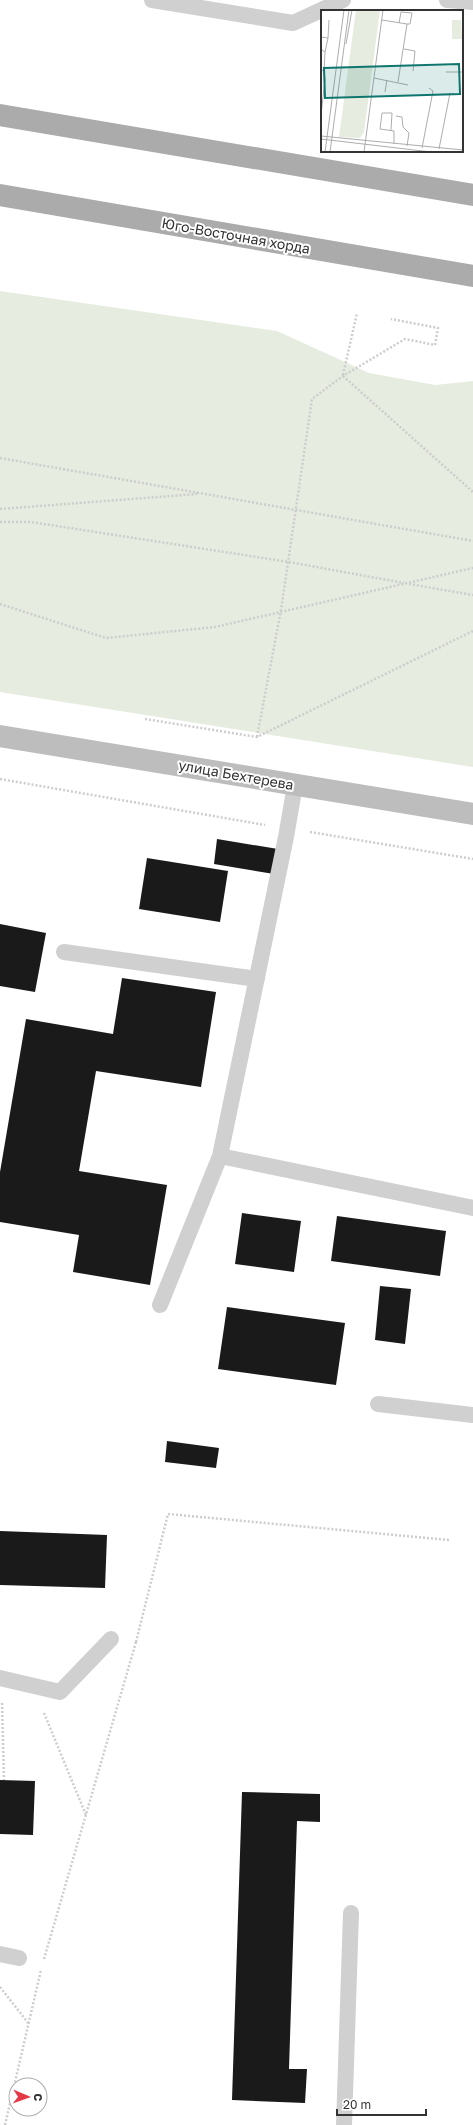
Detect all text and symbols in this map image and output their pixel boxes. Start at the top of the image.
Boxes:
inset map [321,10,463,152]
street label: Юго-Восточная хорда [161,214,312,257]
street label: улица Бехтерева [177,756,295,793]
north arrow [8,2077,48,2117]
scale bar [337,2091,426,2117]
text: С [32,2093,45,2102]
text: 20 m [343,2097,371,2112]

